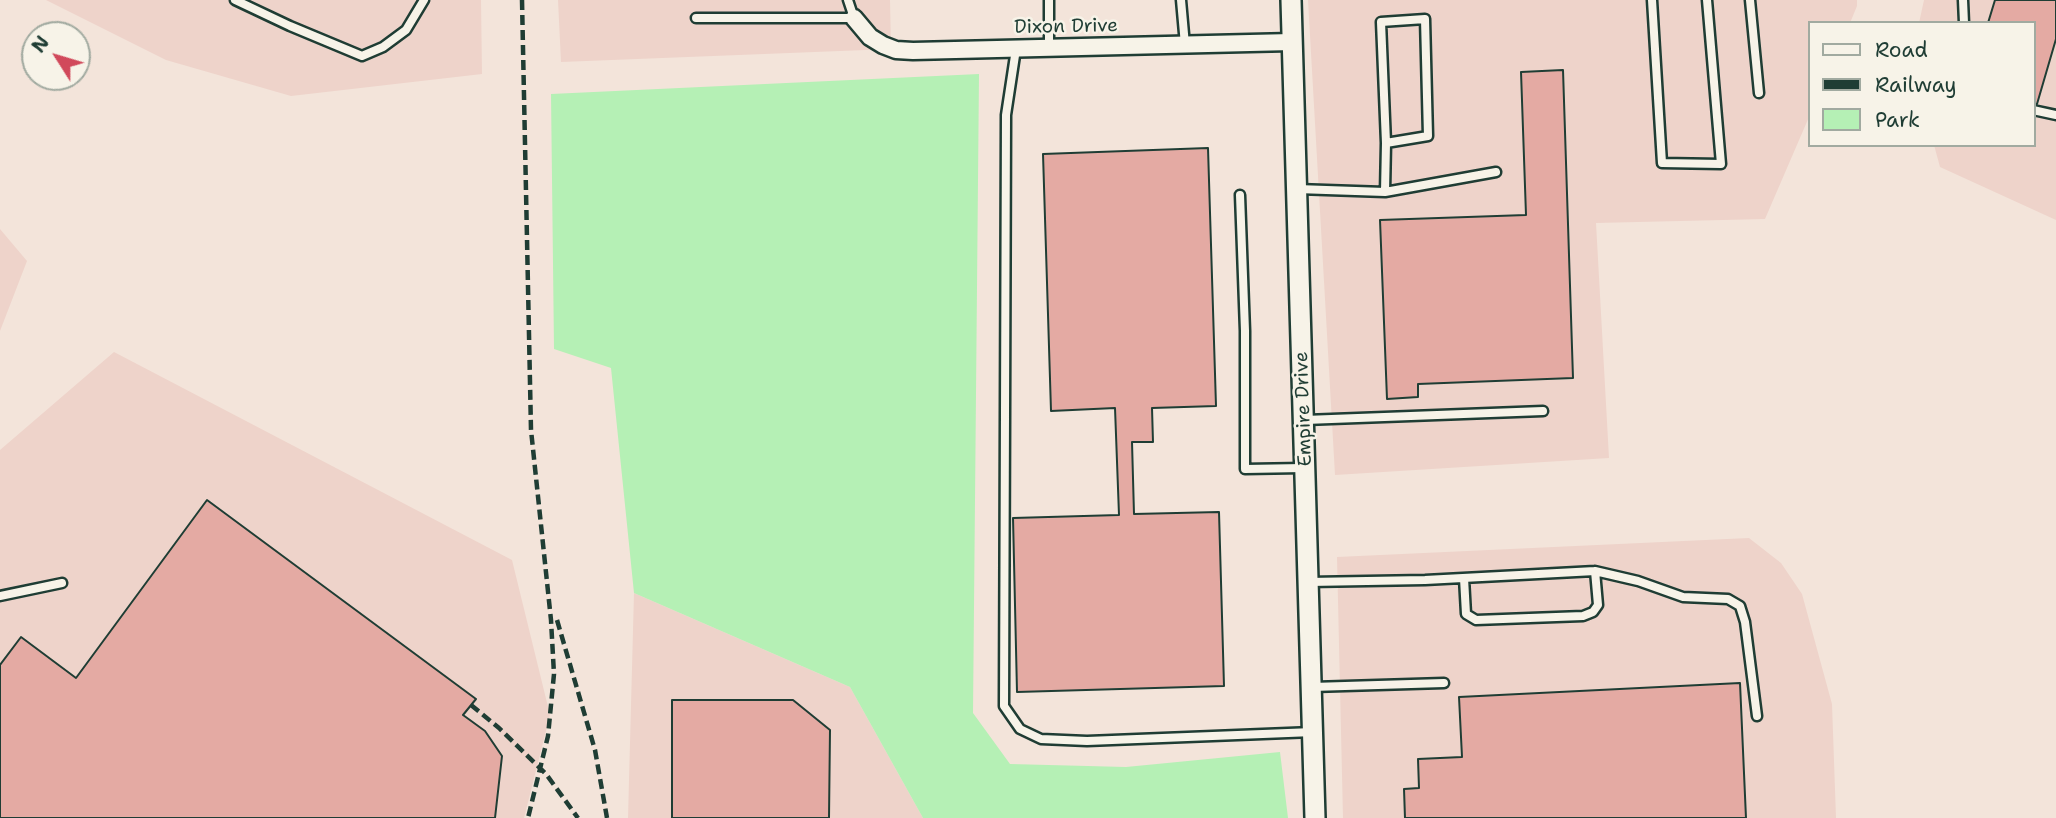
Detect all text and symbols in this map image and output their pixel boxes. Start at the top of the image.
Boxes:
street label: Dixon Drive [1014,15,1118,39]
north arrow [21,21,91,91]
legend [1808,21,2035,147]
text: N [26,31,55,58]
text: Road [1875,36,1928,64]
text: Railway [1875,71,1957,99]
text: Park [1875,106,1920,134]
street label: Empire Drive [1291,351,1317,467]

